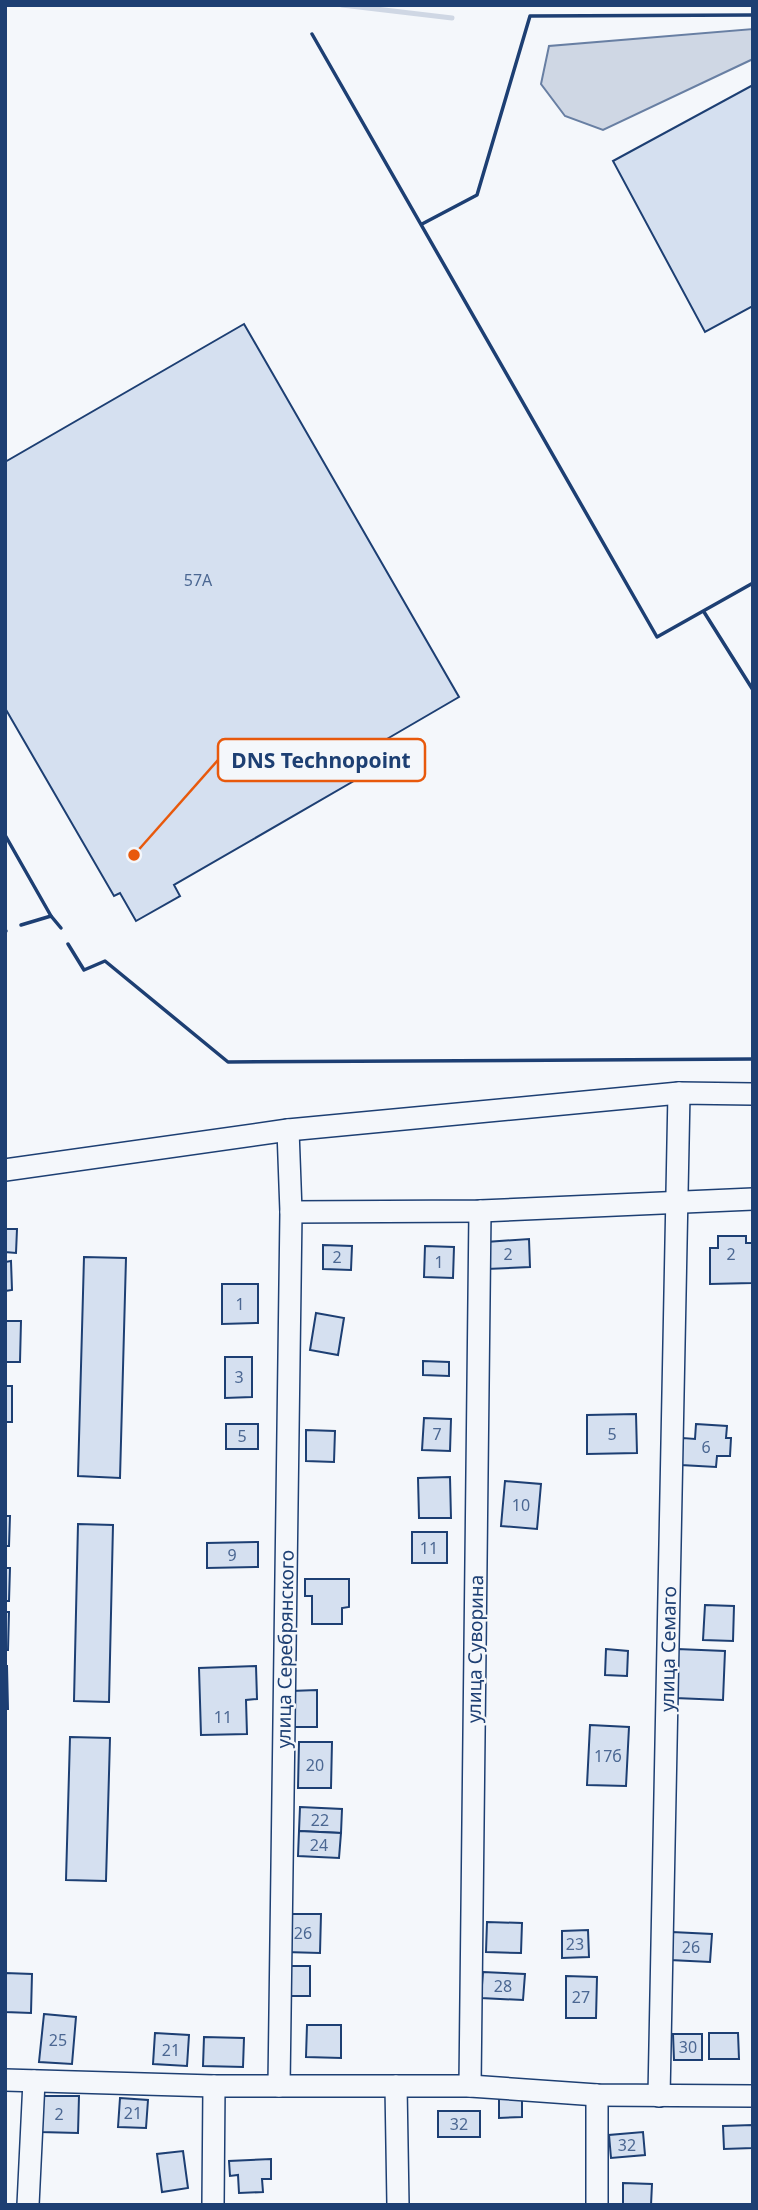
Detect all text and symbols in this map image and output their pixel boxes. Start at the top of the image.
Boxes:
house number: 57А [184,569,213,591]
callout: DNS Technopoint [218,739,425,781]
text: DNS Technopoint [231,746,411,774]
house number: 2 [503,1243,513,1265]
house number: 2 [726,1243,736,1265]
house number: 2 [332,1246,342,1268]
house number: 1 [434,1251,444,1273]
house number: 1 [235,1293,245,1315]
house number: 3 [234,1366,244,1388]
house number: 7 [432,1423,442,1445]
house number: 5 [607,1423,617,1445]
house number: 5 [237,1425,247,1447]
house number: 6 [701,1436,711,1458]
house number: 10 [512,1494,530,1516]
house number: 11 [420,1537,438,1559]
house number: 9 [227,1544,237,1566]
street label: улица Серебрянского [270,1549,300,1749]
street label: улица Суворина [461,1575,489,1723]
street label: улица Семаго [654,1586,682,1712]
house number: 11 [214,1706,232,1728]
house number: 17б [594,1745,622,1767]
house number: 20 [306,1754,324,1776]
house number: 22 [311,1809,329,1831]
house number: 24 [310,1834,328,1856]
house number: 26 [294,1922,312,1944]
house number: 23 [566,1933,584,1955]
house number: 26 [682,1936,700,1958]
house number: 28 [494,1975,512,1997]
house number: 27 [572,1986,590,2008]
house number: 25 [49,2029,67,2051]
house number: 30 [679,2036,697,2058]
house number: 21 [162,2039,180,2061]
house number: 21 [124,2102,142,2124]
house number: 2 [54,2103,64,2125]
house number: 32 [450,2113,468,2135]
house number: 32 [618,2134,636,2156]

